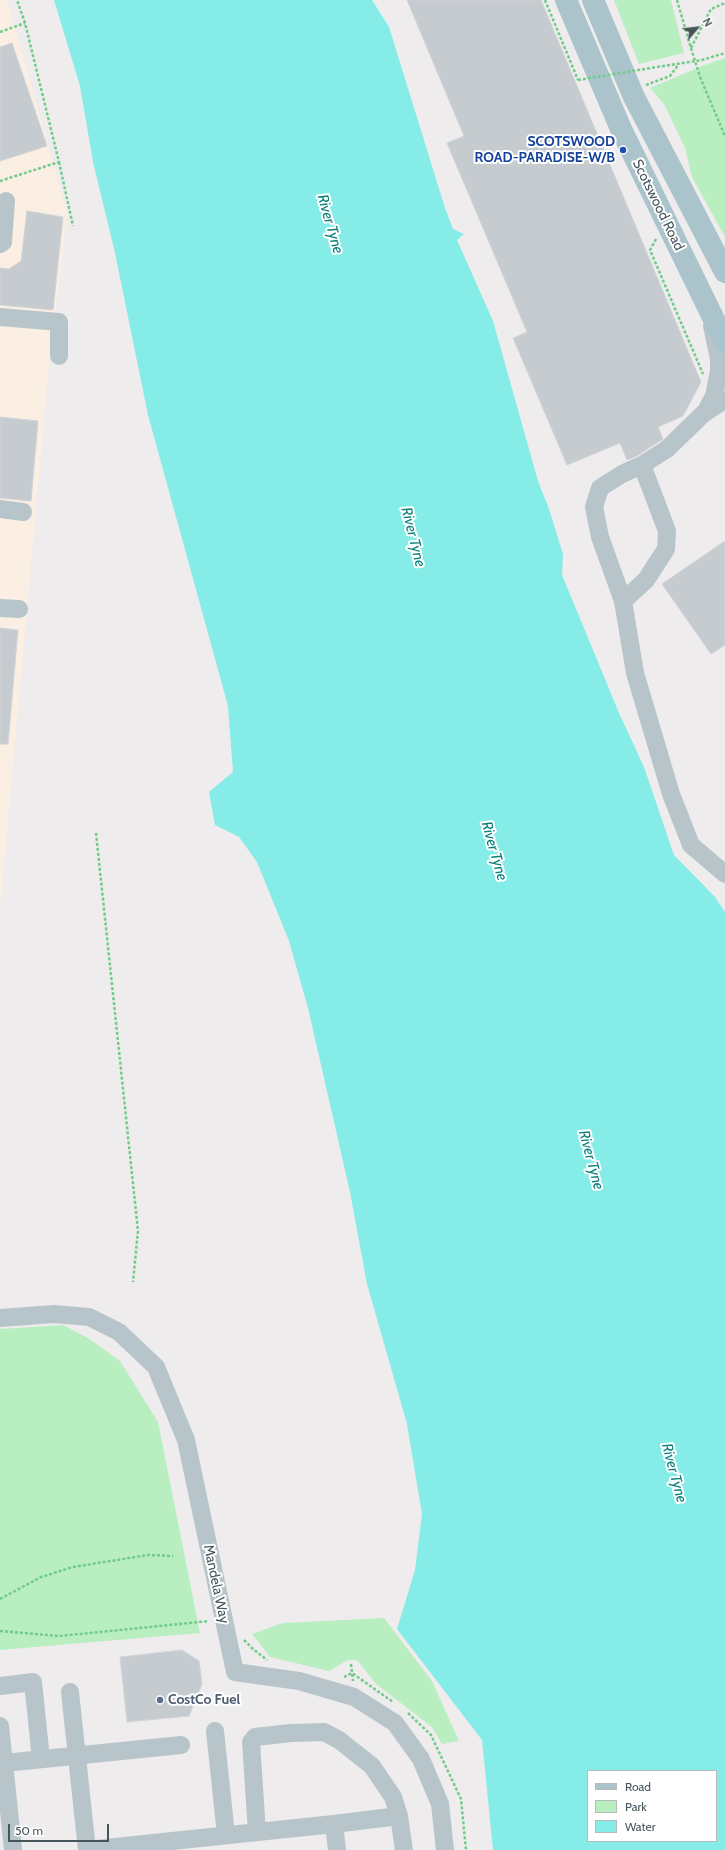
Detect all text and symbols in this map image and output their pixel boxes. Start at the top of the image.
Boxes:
north arrow [677,8,717,48]
text: N [700,16,716,29]
place label: SCOTSWOOD ROAD-PARADISE-W/B [475,134,615,166]
marker: SCOTSWOOD ROAD-PARADISE-W/B [618,145,628,155]
street label: Scotswood Road [629,157,687,253]
water label: River Tyne [313,192,347,256]
water label: River Tyne [397,505,429,569]
water label: River Tyne [477,819,511,883]
water label: River Tyne [574,1128,608,1192]
water label: River Tyne [657,1441,691,1505]
street label: Mandela Way [199,1543,233,1625]
place label: CostCo Fuel [168,1692,240,1708]
marker: CostCo Fuel [155,1695,165,1705]
legend [587,1770,717,1842]
text: Road [625,1779,651,1794]
text: Park [625,1799,647,1814]
scale bar [10,1816,111,1842]
text: Water [625,1819,655,1834]
text: 50 m [15,1823,43,1838]

